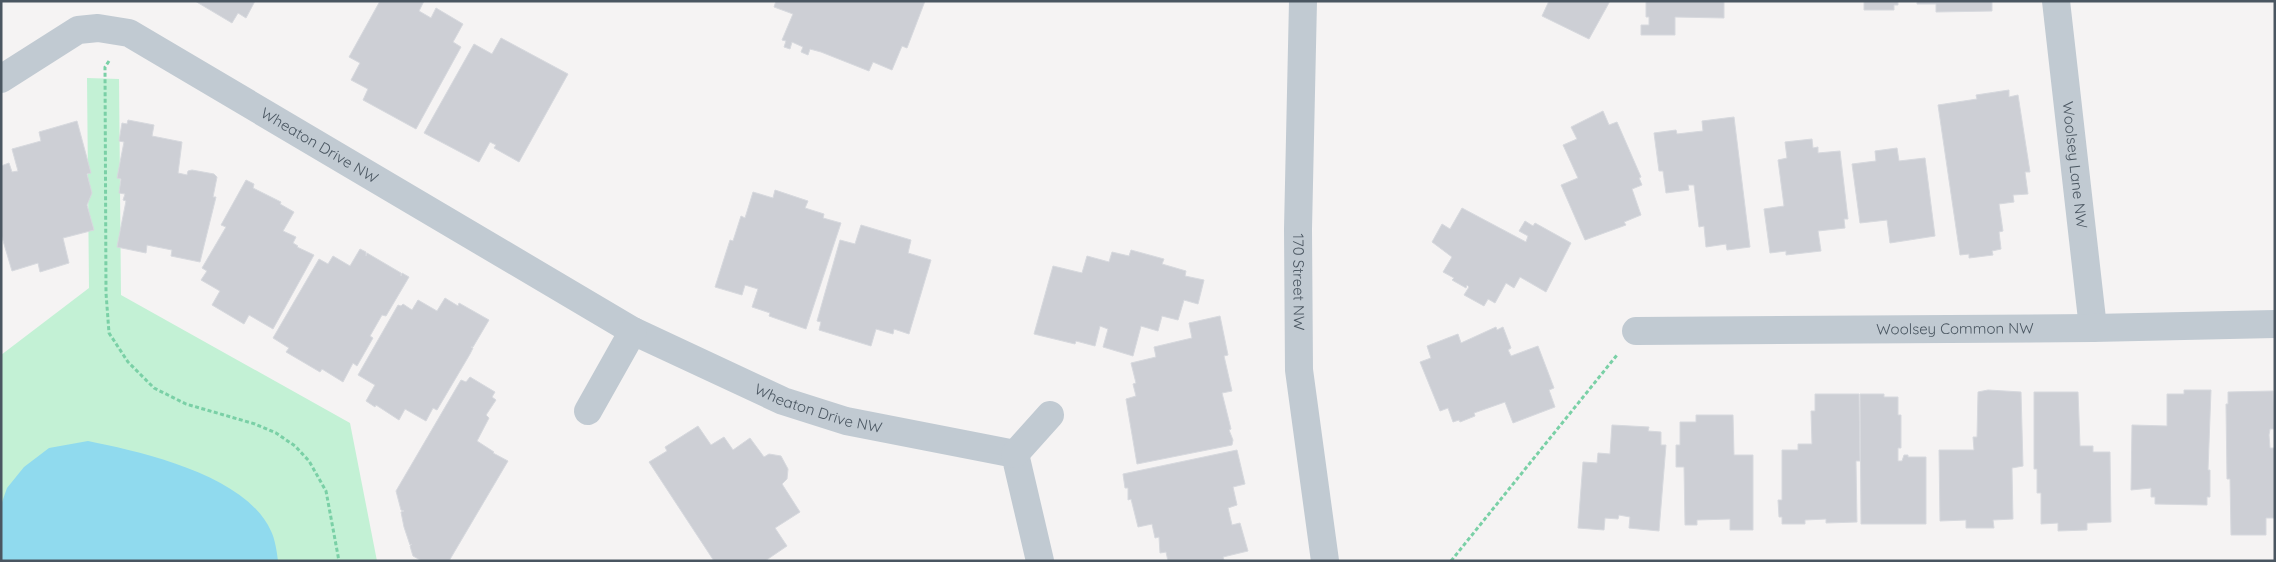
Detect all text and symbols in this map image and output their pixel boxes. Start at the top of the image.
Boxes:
street label: Woolsey Lane NW [2058,100,2092,230]
street label: Wheaton Drive NW [258,103,382,188]
street label: 170 Street NW [1289,233,1309,331]
street label: Woolsey Common NW [1876,318,2034,338]
street label: Wheaton Drive NW [752,379,884,437]

